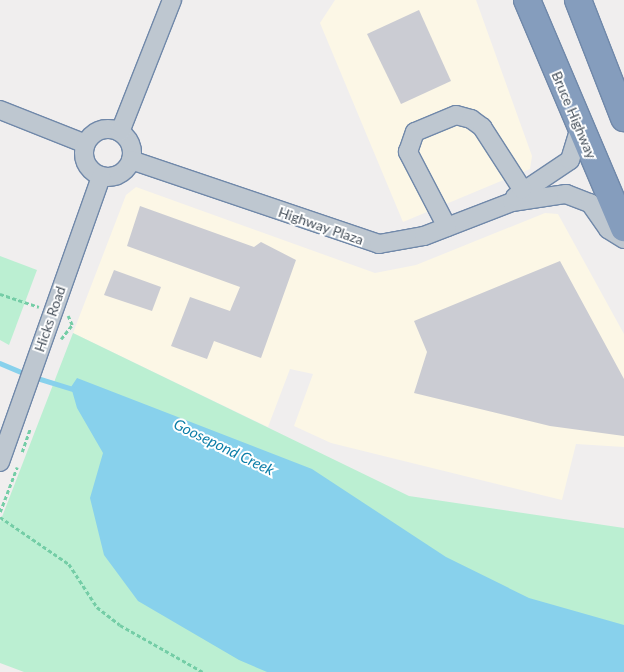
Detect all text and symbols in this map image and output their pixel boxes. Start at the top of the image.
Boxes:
street label: Bruce Highway [548,69,600,161]
street label: Highway Plaza [276,204,366,248]
street label: Hicks Road [31,284,69,354]
water label: Goosepond Creek [171,415,277,479]

